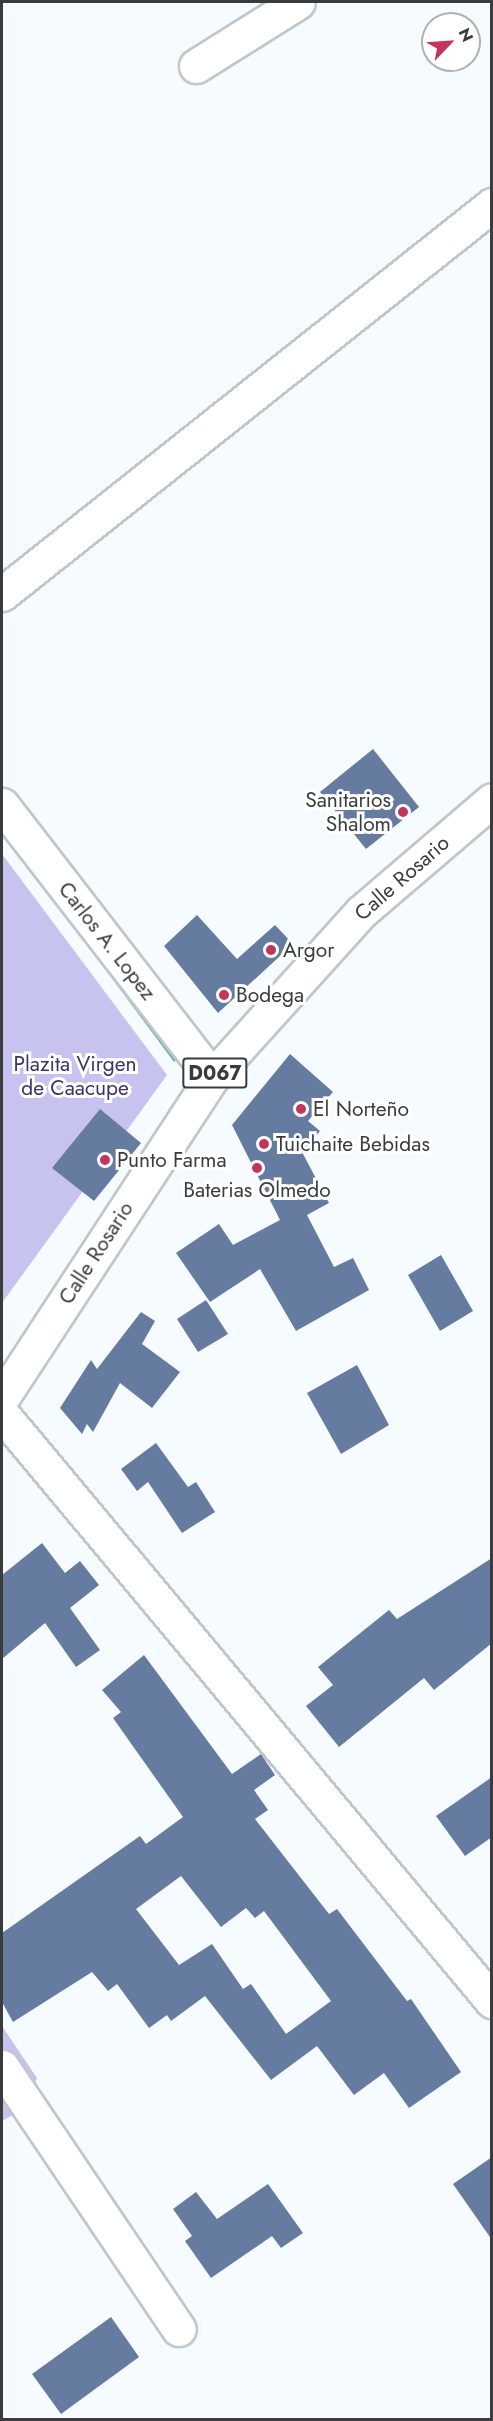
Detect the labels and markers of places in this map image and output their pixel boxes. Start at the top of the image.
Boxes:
place label: Sanitarios Shalom [305,787,391,837]
marker: Sanitarios Shalom [396,805,410,819]
place label: Argor [283,937,334,963]
marker: Argor [264,943,278,957]
place label: Bodega [236,982,304,1008]
marker: Bodega [217,988,231,1002]
place label: El Norteño [313,1096,409,1122]
marker: El Norteño [294,1102,308,1116]
place label: Tuichaite Bebidas [276,1131,430,1157]
marker: Tuichaite Bebidas [257,1137,271,1151]
place label: Punto Farma [117,1147,227,1173]
marker: Punto Farma [98,1153,112,1167]
marker: Baterias Olmedo [250,1161,264,1175]
place label: Baterias Olmedo [183,1177,331,1203]

